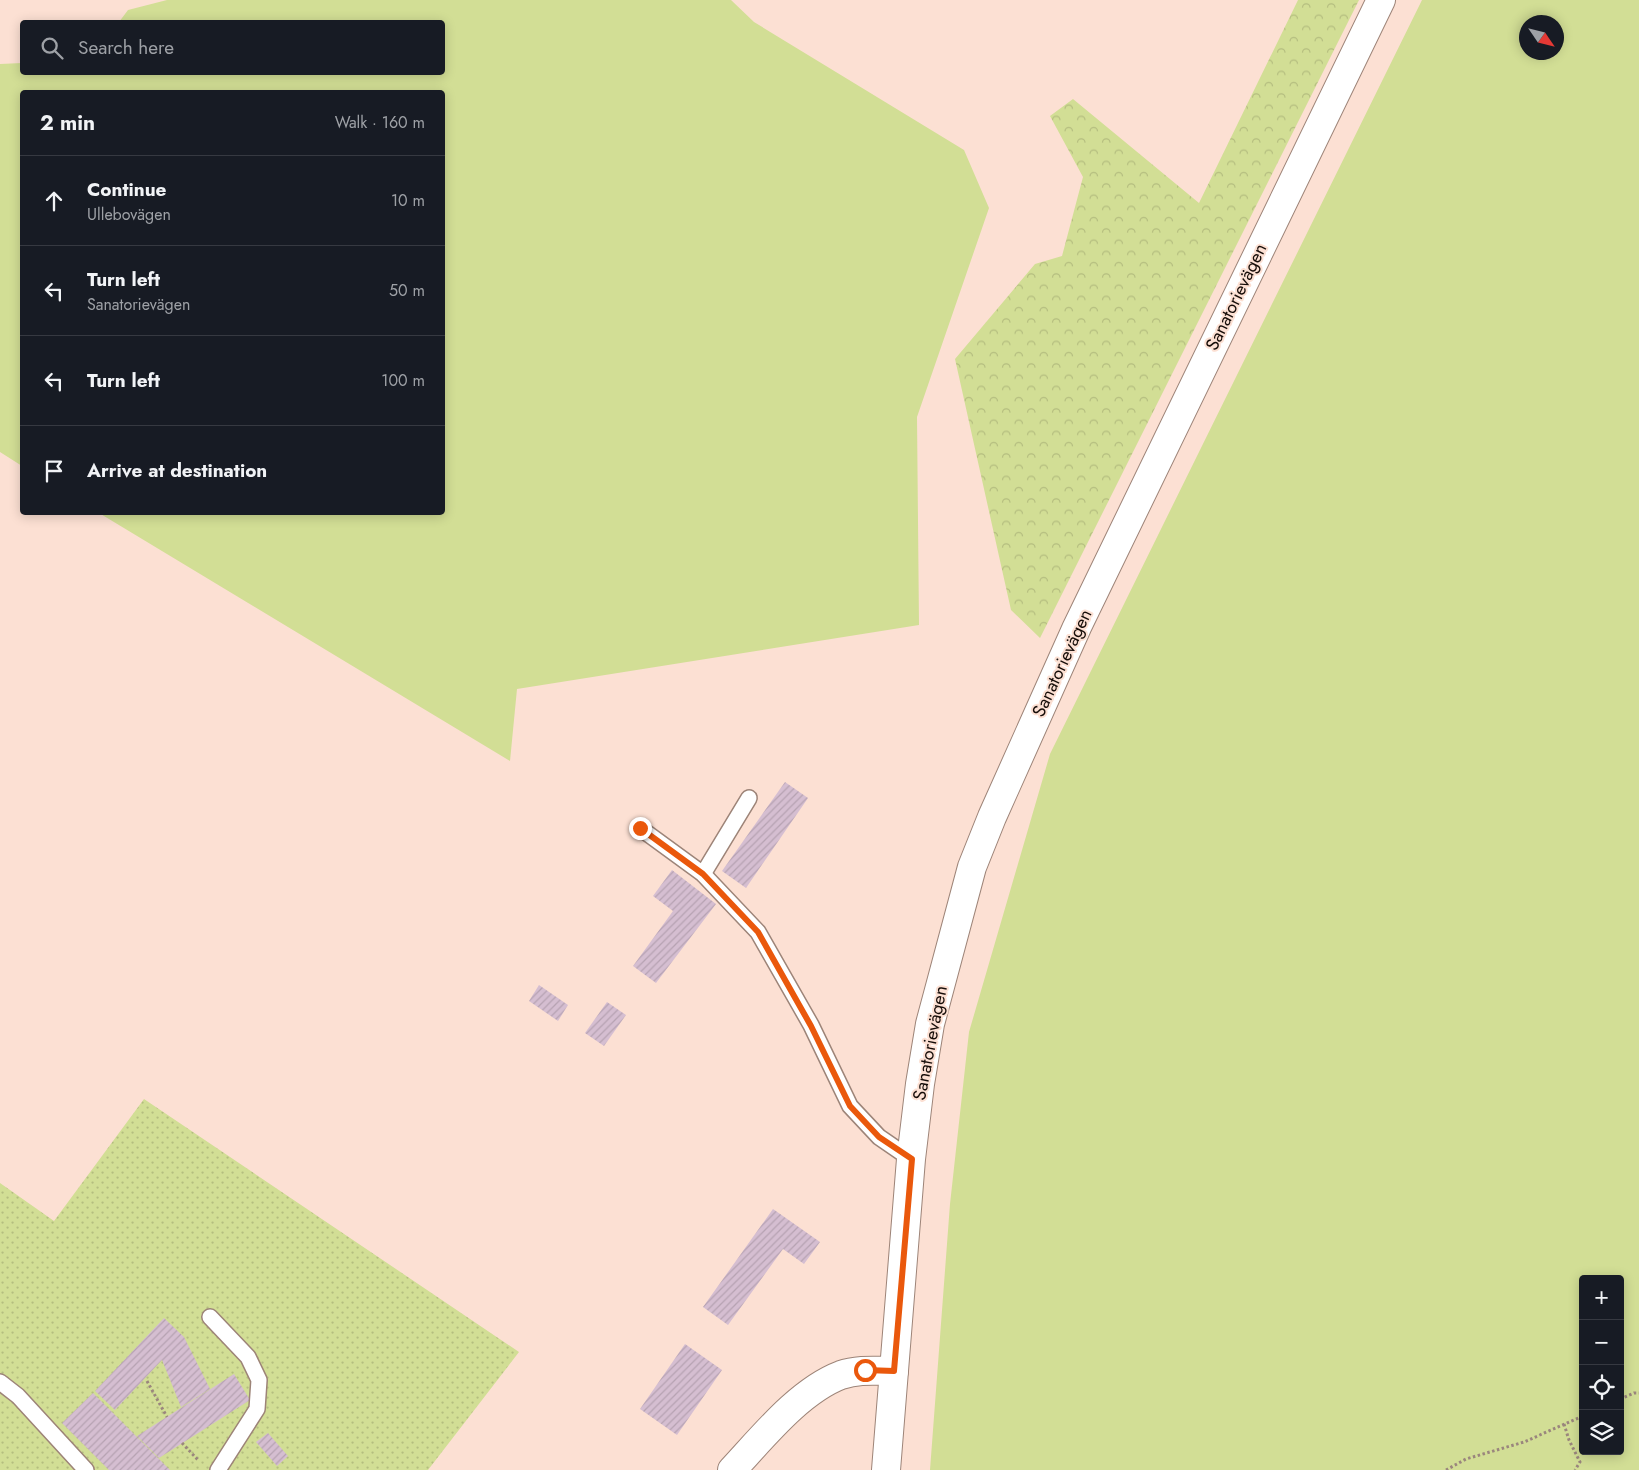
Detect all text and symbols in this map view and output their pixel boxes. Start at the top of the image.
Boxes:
north arrow [1519,15,1564,60]
search box [20,20,445,75]
icon: search [38,34,66,62]
text: Search here [78,34,174,61]
text: 2 min [40,108,95,138]
text: Walk · 160 m [335,111,425,134]
text: Continue [87,176,166,203]
icon: ahead [40,187,68,215]
text: 10 m [391,189,425,212]
text: Ullebovägen [87,203,171,226]
street label: Sanatorievägen [1199,239,1273,355]
text: Turn left [87,266,160,293]
icon: left [40,277,68,305]
text: 50 m [389,279,425,302]
text: Sanatorievägen [87,293,190,316]
icon: left [40,367,68,395]
text: Turn left [87,367,160,394]
text: 100 m [381,369,425,392]
icon: arrive [40,457,68,485]
text: Arrive at destination [87,457,267,484]
street label: Sanatorievägen [1026,605,1098,721]
route end [629,817,652,840]
street label: Sanatorievägen [906,983,954,1103]
map controls [1579,1275,1624,1455]
button: + [1579,1275,1624,1320]
button: − [1579,1320,1624,1365]
route start [854,1359,877,1382]
button: locate [1579,1365,1624,1410]
button: layers [1579,1410,1624,1455]

